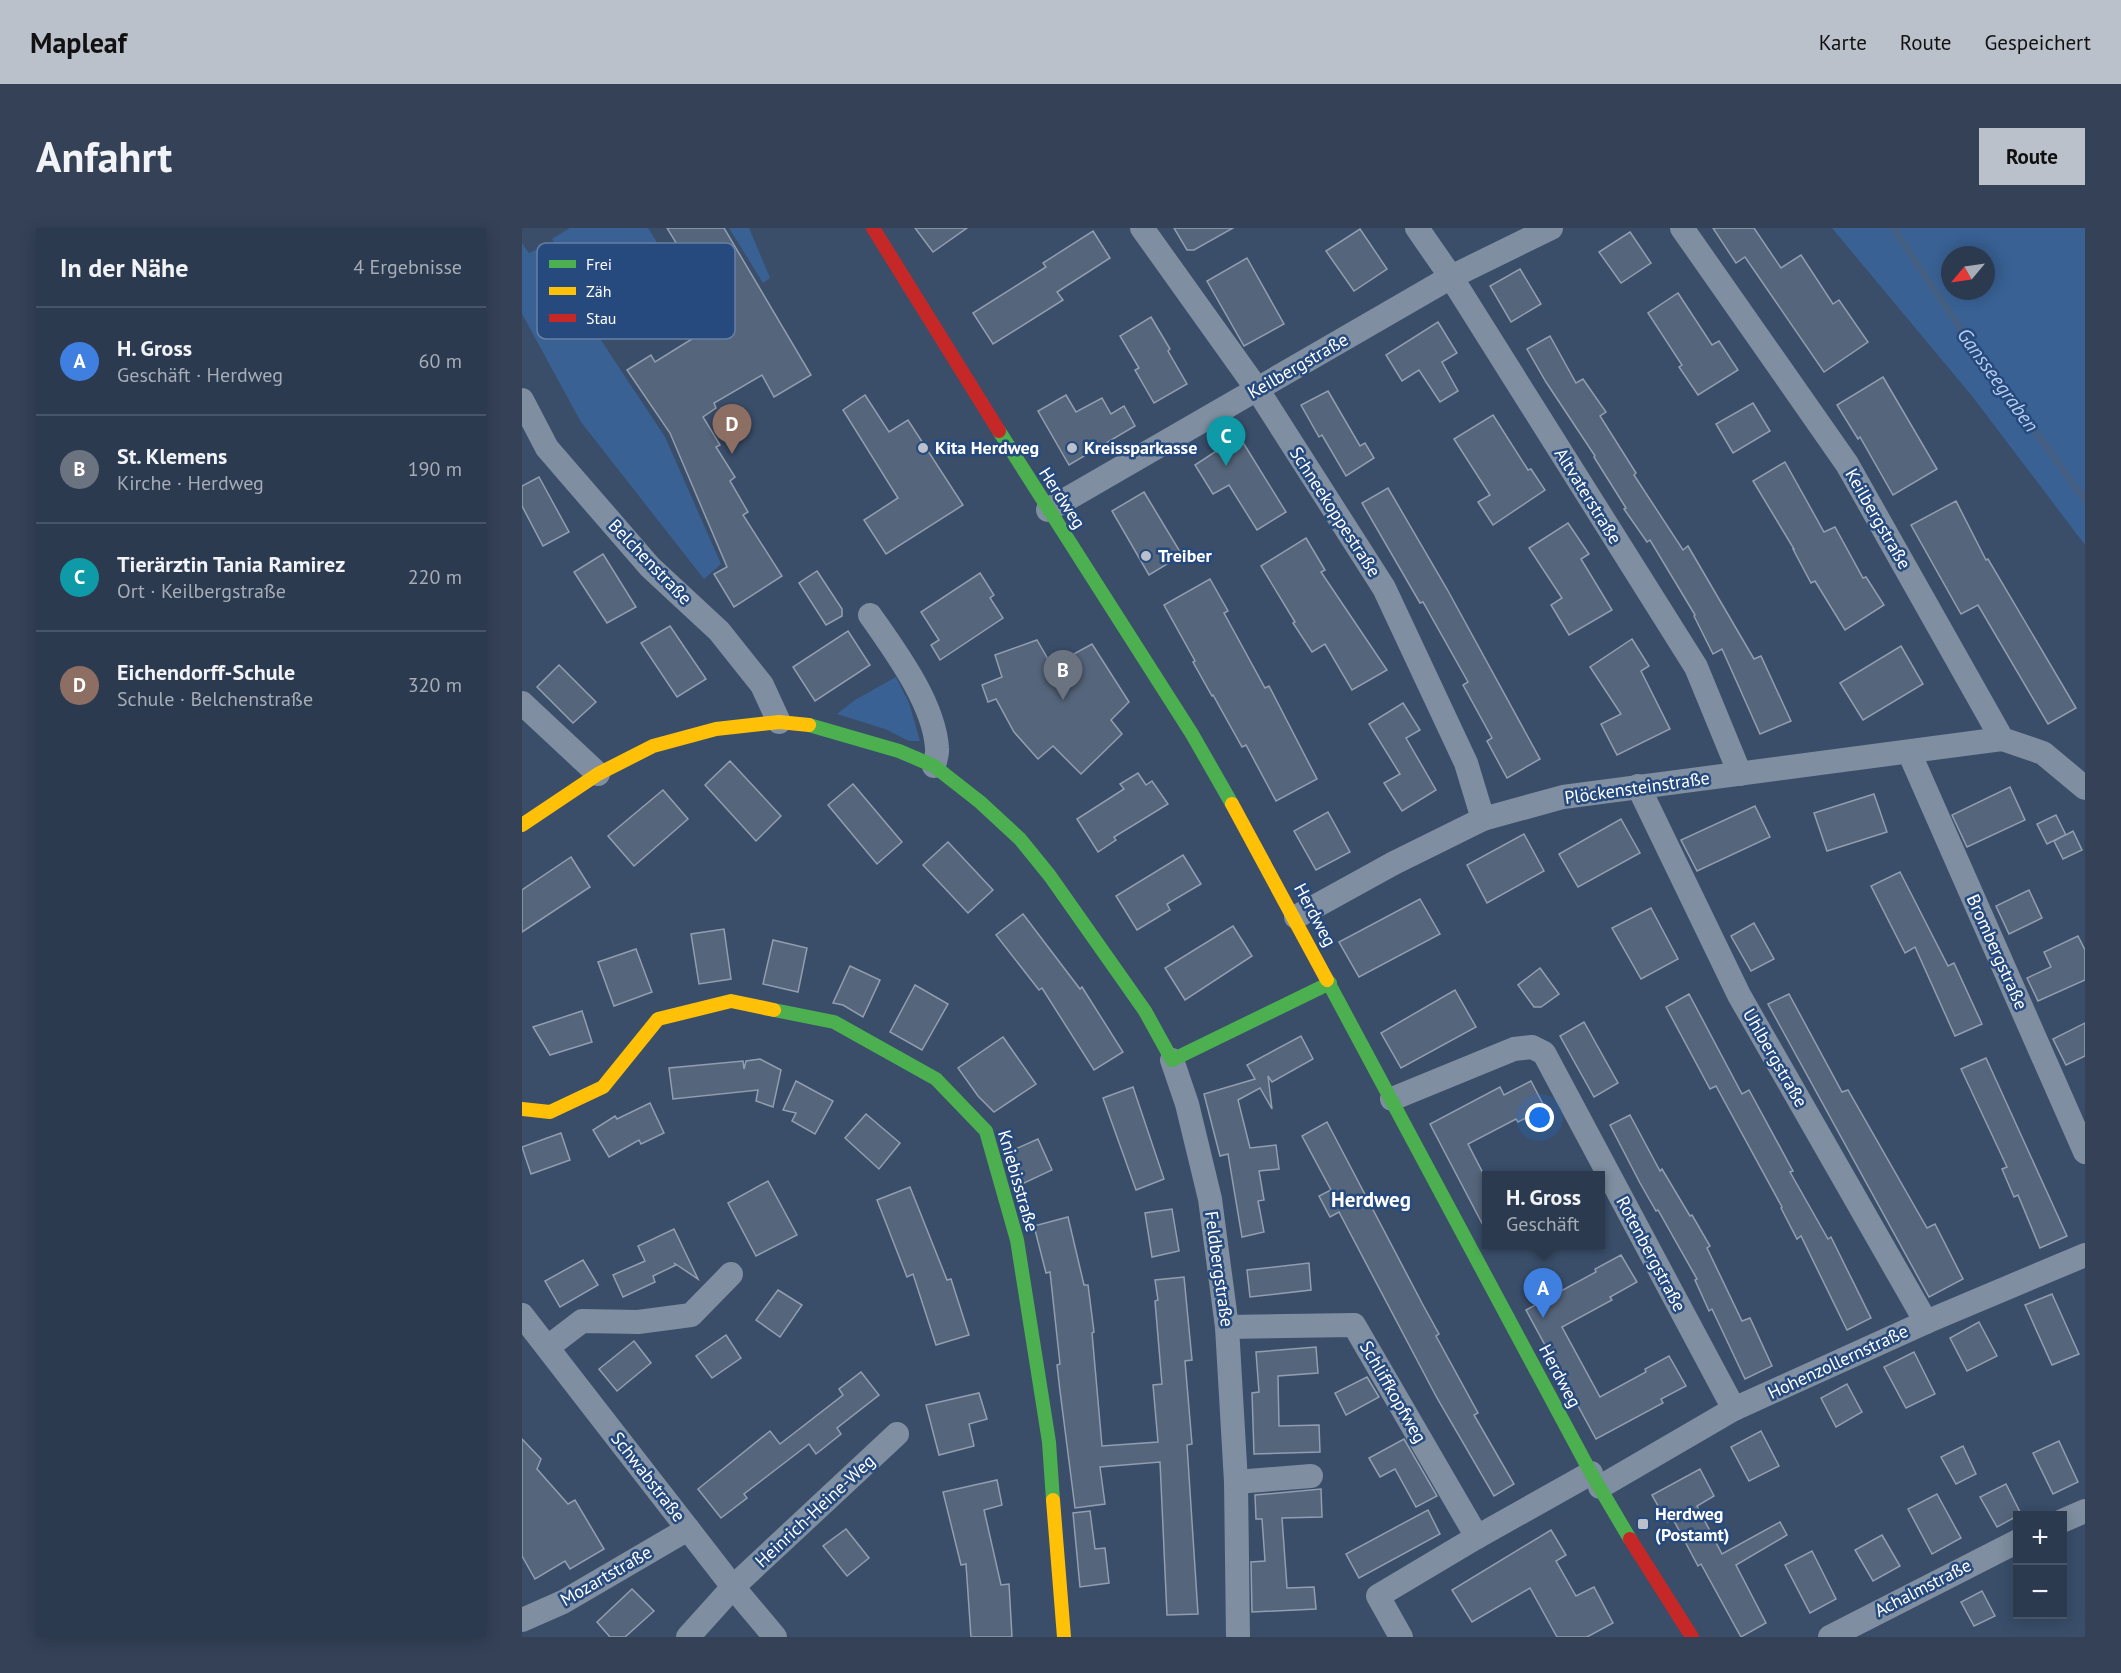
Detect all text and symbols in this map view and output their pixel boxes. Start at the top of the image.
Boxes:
text: Mapleaf [30,24,127,61]
text: Karte [1819,29,1867,56]
text: Route [1900,29,1951,56]
text: Gespeichert [1984,29,2091,56]
button: Route [1979,128,2085,185]
text: Anfahrt [36,129,172,184]
legend [537,243,735,339]
north arrow [1941,246,1995,300]
text: In der Nähe [60,251,188,284]
text: 4 Ergebnisse [353,254,462,280]
text: Frei [586,254,612,274]
text: Zäh [586,281,611,301]
text: Stau [586,308,616,328]
water label: Gansseegraben [1951,323,2045,437]
street label: Keilbergstraße [1243,327,1352,404]
text: H. Gross [117,334,192,362]
text: A [73,348,86,374]
text: 60 m [419,348,462,374]
text: Geschäft · Herdweg [117,362,283,388]
pin: D [712,404,752,454]
pin: C [1206,416,1246,466]
place label: Kita Herdweg [935,436,1039,459]
place label: Kreissparkasse [1084,436,1197,459]
marker: Kita Herdweg [916,441,930,455]
marker: Kreissparkasse [1065,441,1079,455]
text: St. Klemens [117,442,227,470]
street label: Schneekoppestraße [1285,442,1386,581]
street label: Altvaterstraße [1550,443,1627,548]
text: B [74,456,85,482]
text: 190 m [408,456,462,482]
street label: Herdweg [1034,463,1091,533]
street label: Keilbergstraße [1840,464,1917,573]
text: Kirche · Herdweg [117,470,264,496]
street label: Belchenstraße [604,514,697,609]
place label: Treiber [1158,544,1212,567]
marker: Treiber [1139,549,1153,563]
text: Tierärztin Tania Ramirez [117,550,345,578]
text: C [74,564,85,590]
text: 220 m [408,564,462,590]
text: Ort · Keilbergstraße [117,578,286,604]
pin: B [1044,650,1082,700]
text: Eichendorff-Schule [117,658,295,686]
text: D [73,672,86,698]
text: 320 m [408,672,462,698]
text: Schule · Belchenstraße [117,686,313,712]
street label: Plöckensteinstraße [1563,766,1711,809]
street label: Herdweg [1289,879,1342,950]
street label: Brombergstraße [1962,890,2033,1013]
street label: Uhlbergstraße [1738,1004,1813,1111]
your location [1525,1103,1554,1132]
street label: Kniebisstraße [993,1127,1044,1234]
popup [1482,1171,1605,1249]
text: H. Gross [1506,1183,1581,1211]
district label: Herdweg [1331,1186,1411,1213]
street label: Rotenbergstraße [1611,1192,1692,1315]
street label: Feldbergstraße [1200,1210,1239,1328]
text: Geschäft [1506,1211,1580,1237]
pin: A [1524,1268,1562,1318]
street label: Hohenzollernstraße [1764,1319,1912,1404]
street label: Schliffkopfweg [1355,1337,1432,1447]
street label: Herdweg [1534,1340,1587,1411]
street label: Schwabstraße [606,1427,691,1526]
street label: Heinrich-Heine-Weg [750,1449,879,1572]
place label: Herdweg (Postamt) [1655,1502,1729,1546]
map controls [2013,1511,2067,1619]
button: + [2013,1511,2067,1565]
marker: Herdweg (Postamt) [1636,1517,1650,1531]
street label: Mozartstraße [556,1540,656,1611]
street label: Achalmstraße [1871,1553,1975,1622]
button: − [2013,1565,2067,1619]

